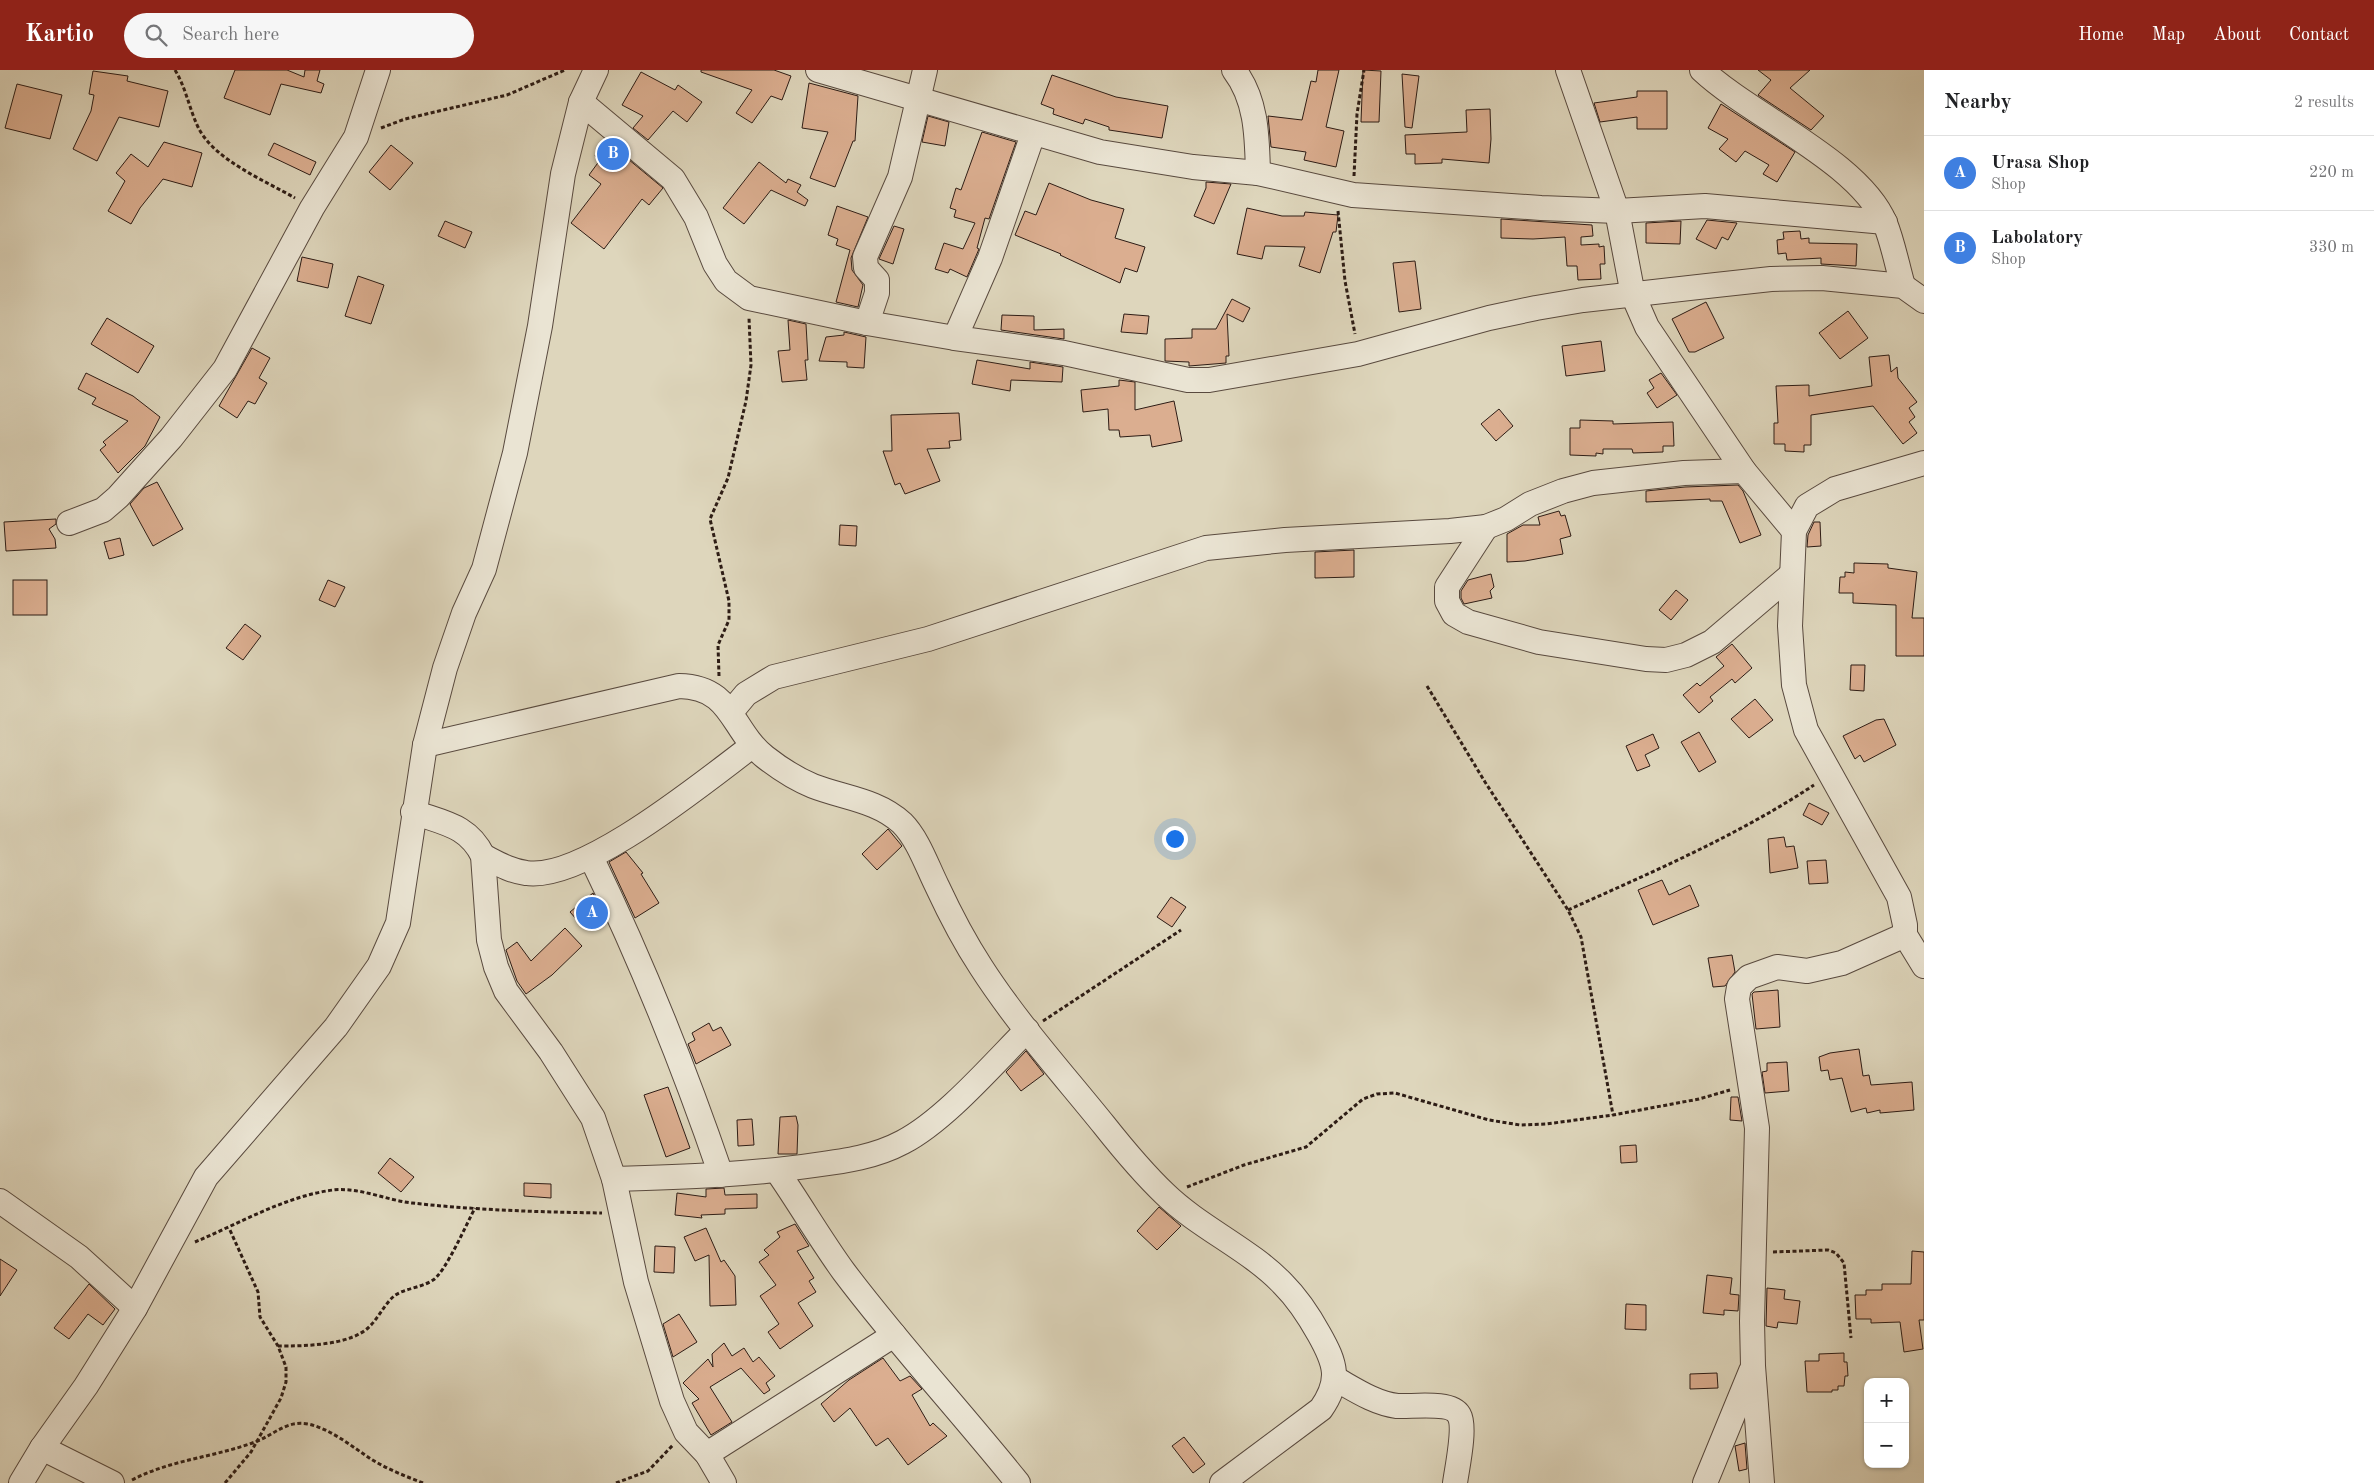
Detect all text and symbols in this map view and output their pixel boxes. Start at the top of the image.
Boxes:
search box [124,13,474,58]
icon: search [142,21,170,49]
text: Kartio [25,23,94,47]
text: Search here [182,26,279,45]
text: Home [2078,26,2124,44]
text: Map [2152,26,2185,44]
text: About [2213,26,2261,44]
text: Contact [2289,26,2349,44]
text: Nearby [1944,92,2012,113]
text: 2 results [2294,95,2354,111]
pin: B [597,135,629,173]
text: Urasa Shop [1991,154,2089,173]
text: A [1954,165,1966,181]
text: 220 m [2309,165,2354,181]
text: Shop [1991,177,2026,193]
text: Labolatory [1991,229,2083,248]
text: B [1954,240,1966,256]
text: 330 m [2309,240,2354,256]
text: Shop [1991,252,2026,268]
your location [1162,826,1188,852]
pin: A [576,894,608,932]
map controls [1864,1378,1909,1468]
button: + [1864,1378,1909,1423]
button: − [1864,1423,1909,1468]

